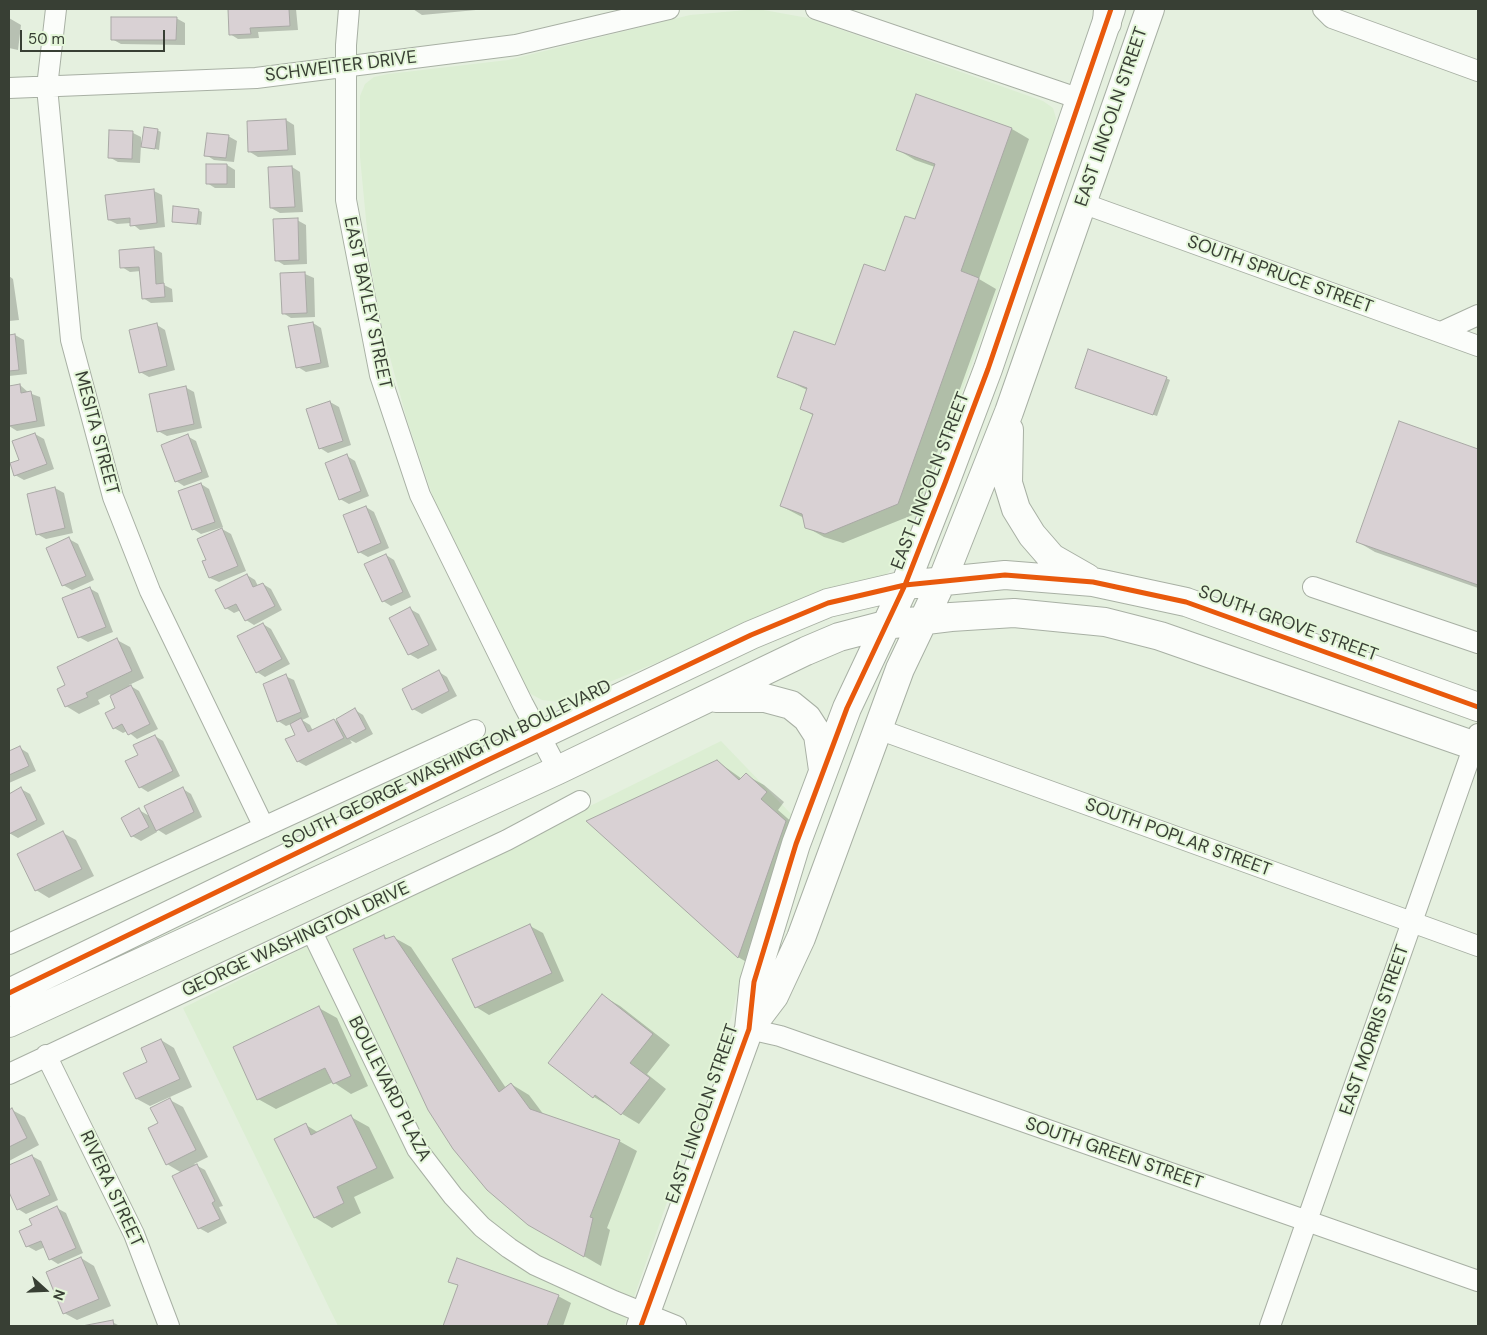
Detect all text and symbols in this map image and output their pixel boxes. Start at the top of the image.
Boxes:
scale bar [22,20,168,52]
street label: EAST LINCOLN STREET [1071,25,1153,209]
text: 50 m [28,29,65,49]
street label: SCHWEITER DRIVE [264,47,418,87]
street label: EAST BAYLEY STREET [338,215,396,391]
street label: SOUTH SPRUCE STREET [1184,231,1376,319]
street label: MESITA STREET [69,369,123,497]
street label: EAST LINCOLN STREET [887,389,975,573]
street label: SOUTH GROVE STREET [1195,581,1381,667]
street label: SOUTH GEORGE WASHINGTON BOULEVARD [279,676,615,854]
street label: SOUTH POPLAR STREET [1082,794,1274,882]
street label: GEORGE WASHINGTON DRIVE [179,878,413,1002]
street label: EAST MORRIS STREET [1336,942,1414,1118]
street label: BOULEVARD PLAZA [343,1013,435,1165]
street label: EAST LINCOLN STREET [662,1022,744,1206]
street label: SOUTH GREEN STREET [1022,1113,1206,1195]
street label: RIVERA STREET [75,1127,147,1251]
north arrow [20,1265,70,1315]
text: N [49,1287,69,1303]

